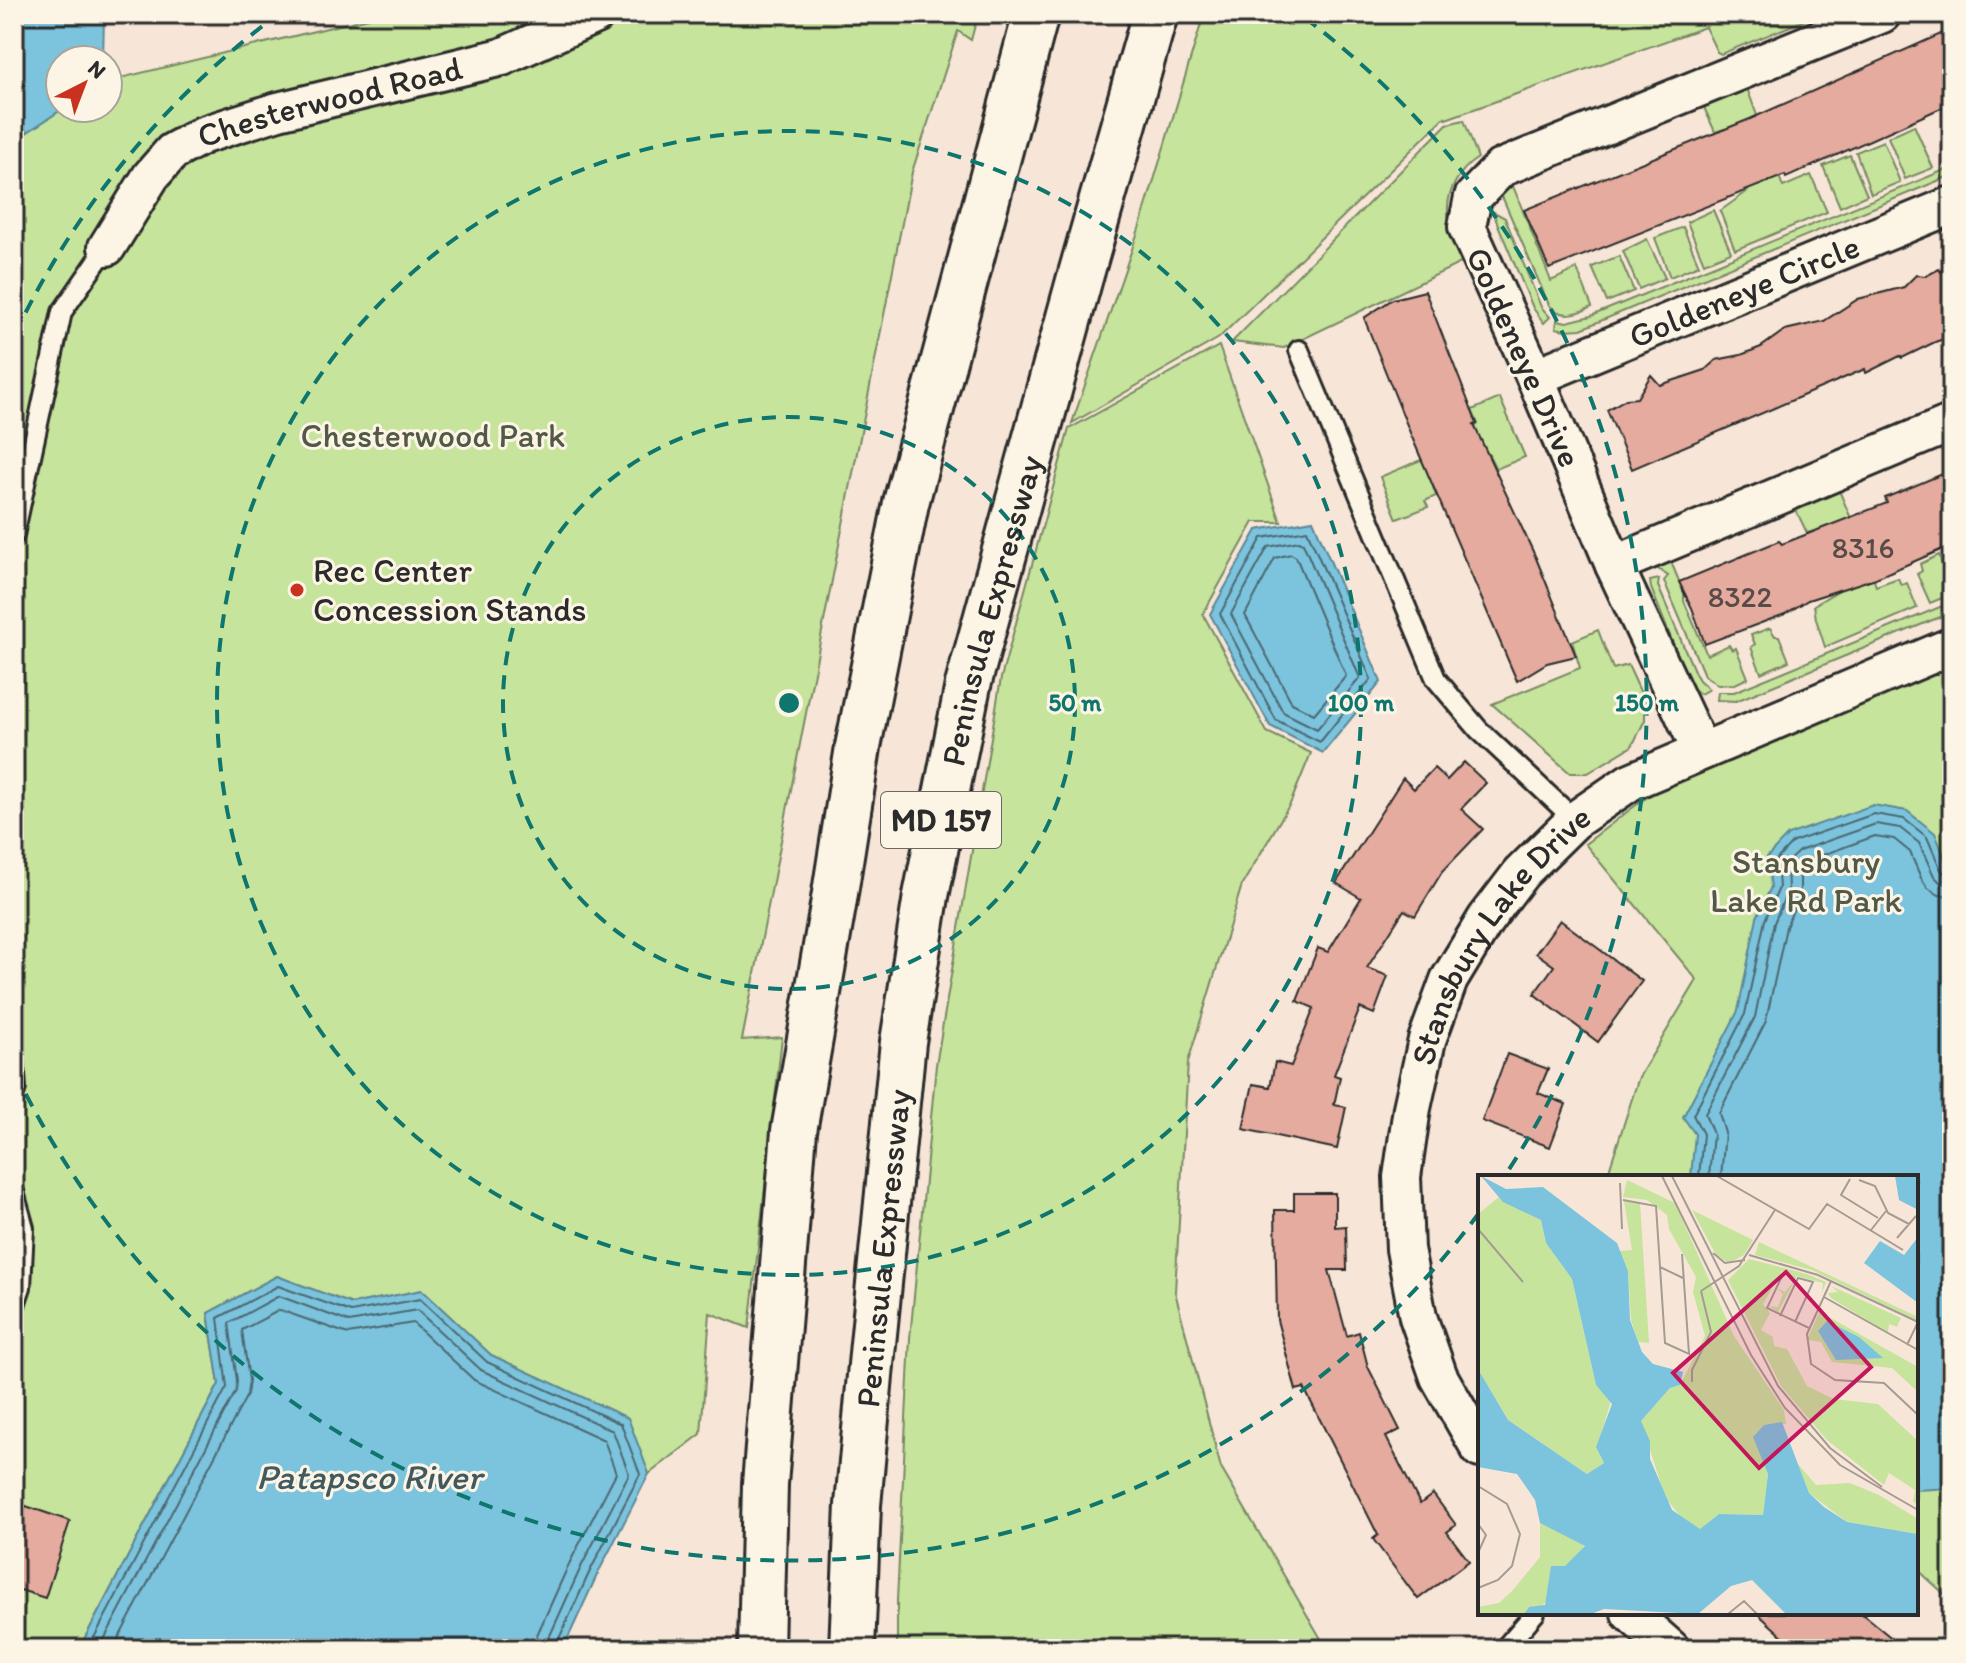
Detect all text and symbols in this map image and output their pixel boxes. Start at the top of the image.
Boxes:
north arrow [44,44,124,124]
street label: Chesterwood Road [192,47,466,156]
text: N [82,55,112,85]
street label: Goldeneye Circle [1623,225,1865,357]
street label: Goldeneye Drive [1457,241,1591,473]
park label: Chesterwood Park [301,415,565,456]
street label: Peninsula Expressway [932,450,1051,769]
house number: 8316 [1832,529,1894,566]
place label: Rec Center Concession Stands [313,550,587,630]
house number: 8322 [1708,578,1772,615]
marker: Rec Center Concession Stands [288,581,306,599]
text: 50 m [1049,688,1102,717]
text: 100 m [1328,688,1395,717]
text: 150 m [1615,688,1680,717]
centre of rings [775,689,803,717]
road number: MD 157 [881,792,1001,848]
street label: Stansbury Lake Drive [1402,795,1598,1068]
park label: Stansbury Lake Rd Park [1710,841,1902,921]
street label: Peninsula Expressway [847,1087,919,1409]
inset map [1478,1175,1918,1615]
water label: Patapsco River [256,1455,485,1498]

